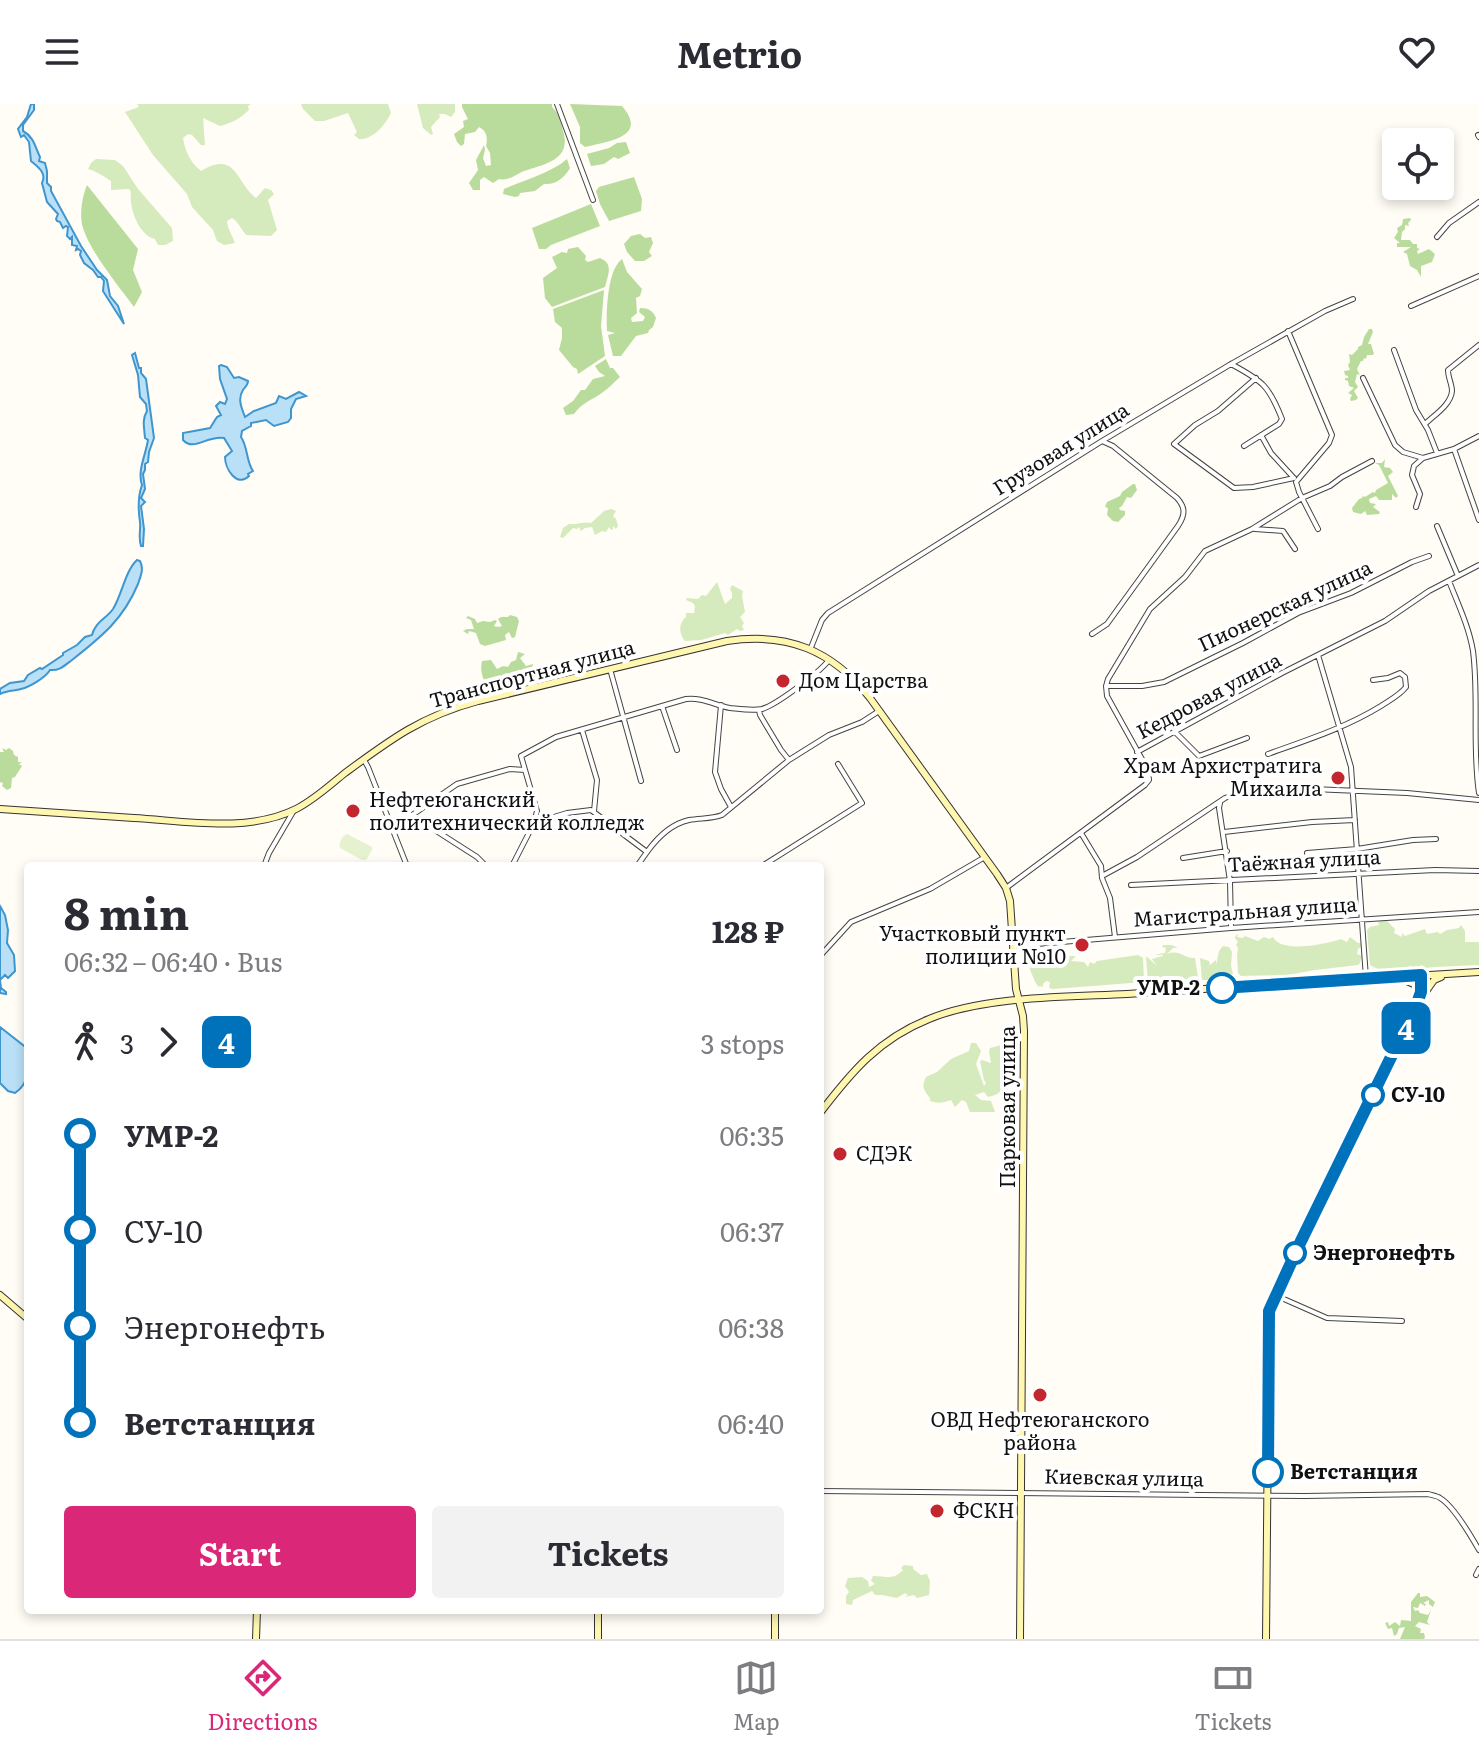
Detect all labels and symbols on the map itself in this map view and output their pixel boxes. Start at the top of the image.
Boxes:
street label: Грузовая улица [986,393,1134,501]
street label: Пионерская улица [1192,551,1376,658]
street label: Транспортная улица [425,630,638,714]
street label: Кедровая улица [1130,643,1286,745]
place label: Дом Царства [799,664,928,694]
marker: Дом Царства [774,672,792,690]
place label: Храм Архистратига Михаила [1124,749,1322,802]
marker: Храм Архистратига Михаила [1329,769,1347,787]
place label: Нефтеюганский политехнический колледж [369,783,644,836]
marker: Нефтеюганский политехнический колледж [344,802,362,820]
street label: Таёжная улица [1227,840,1381,878]
street label: Магистральная улица [1132,887,1358,933]
place label: Участковый пункт полиции №10 [879,917,1066,970]
marker: Участковый пункт полиции №10 [1073,936,1091,954]
place label: УМР-2 [1137,971,1200,1001]
marker: УМР-2 [1207,973,1237,1003]
line badge: 4 [1380,1002,1432,1054]
street label: Парковая улица [991,1025,1021,1188]
place label: СУ-10 [1391,1078,1445,1108]
marker: СУ-10 [1362,1084,1384,1106]
place label: СДЭК [856,1137,913,1167]
marker: СДЭК [831,1145,849,1163]
place label: Энергонефть [1313,1236,1455,1266]
marker: Энергонефть [1284,1242,1306,1264]
marker: ОВД Нефтеюганского района [1031,1386,1049,1404]
place label: ОВД Нефтеюганского района [930,1403,1150,1456]
place label: Ветстанция [1290,1455,1418,1485]
marker: Ветстанция [1253,1457,1283,1487]
street label: Киевская улица [1044,1460,1204,1492]
place label: ФСКН [953,1494,1015,1524]
marker: ФСКН [928,1502,946,1520]

